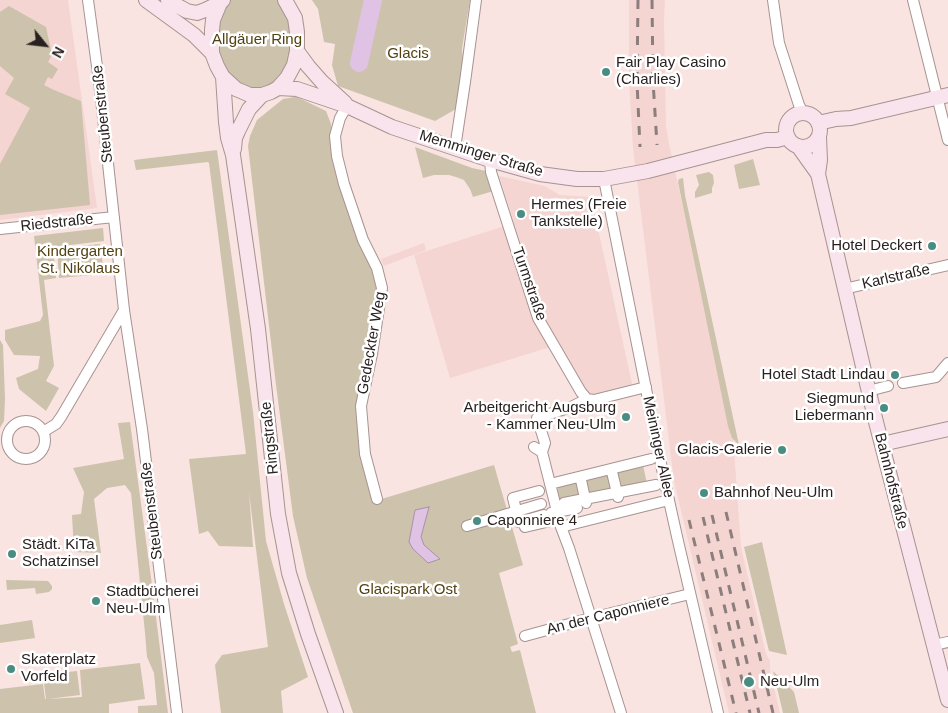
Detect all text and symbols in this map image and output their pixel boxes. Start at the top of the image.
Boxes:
north arrow [20,20,70,70]
park label: Allgäuer Ring [212,31,302,49]
text: N [49,44,68,61]
park label: Glacis [387,45,429,63]
place label: Fair Play Casino (Charlies) [616,54,726,89]
street label: Steubenstraße [89,64,117,164]
marker: Fair Play Casino (Charlies) [600,66,612,78]
street label: Memminger Straße [417,127,545,181]
place label: Hermes (Freie Tankstelle) [531,196,627,231]
marker: Hermes (Freie Tankstelle) [515,208,527,220]
street label: Riedstraße [20,210,94,236]
place label: Hotel Deckert [831,237,922,255]
marker: Hotel Deckert [926,240,938,252]
park label: Kindergarten St. Nikolaus [37,243,123,278]
street label: Turmstraße [508,245,550,323]
street label: Karlstraße [860,260,932,294]
street label: Gedeckter Weg [354,290,390,396]
place label: Hotel Stadt Lindau [762,366,885,384]
marker: Hotel Stadt Lindau [889,369,901,381]
place label: Siegmund Liebermann [795,390,874,425]
street label: Meininger Allee [638,395,678,499]
place label: Arbeitgericht Augsburg - Kammer Neu-Ulm [463,399,616,434]
street label: Ringstraße [257,401,283,475]
marker: Siegmund Liebermann [878,402,890,414]
marker: Arbeitgericht Augsburg - Kammer Neu-Ulm [620,411,632,423]
street label: Bahnhofstraße [870,431,912,531]
place label: Glacis-Galerie [677,441,772,459]
marker: Glacis-Galerie [776,444,788,456]
street label: Steubenstraße [137,461,167,561]
place label: Bahnhof Neu-Ulm [714,484,833,502]
marker: Bahnhof Neu-Ulm [698,487,710,499]
place label: Caponniere 4 [487,512,577,530]
marker: Caponniere 4 [471,515,483,527]
place label: Städt. KiTa Schatzinsel [22,536,99,571]
marker: Städt. KiTa Schatzinsel [6,548,18,560]
park label: Glacispark Ost [359,581,457,599]
place label: Stadtbücherei Neu-Ulm [106,583,199,618]
street label: An der Caponniere [545,591,671,639]
marker: Stadtbücherei Neu-Ulm [90,595,102,607]
place label: Skaterplatz Vorfeld [21,651,96,686]
marker: Skaterplatz Vorfeld [5,663,17,675]
place label: Neu-Ulm [760,673,819,691]
marker: Neu-Ulm [742,675,756,689]

